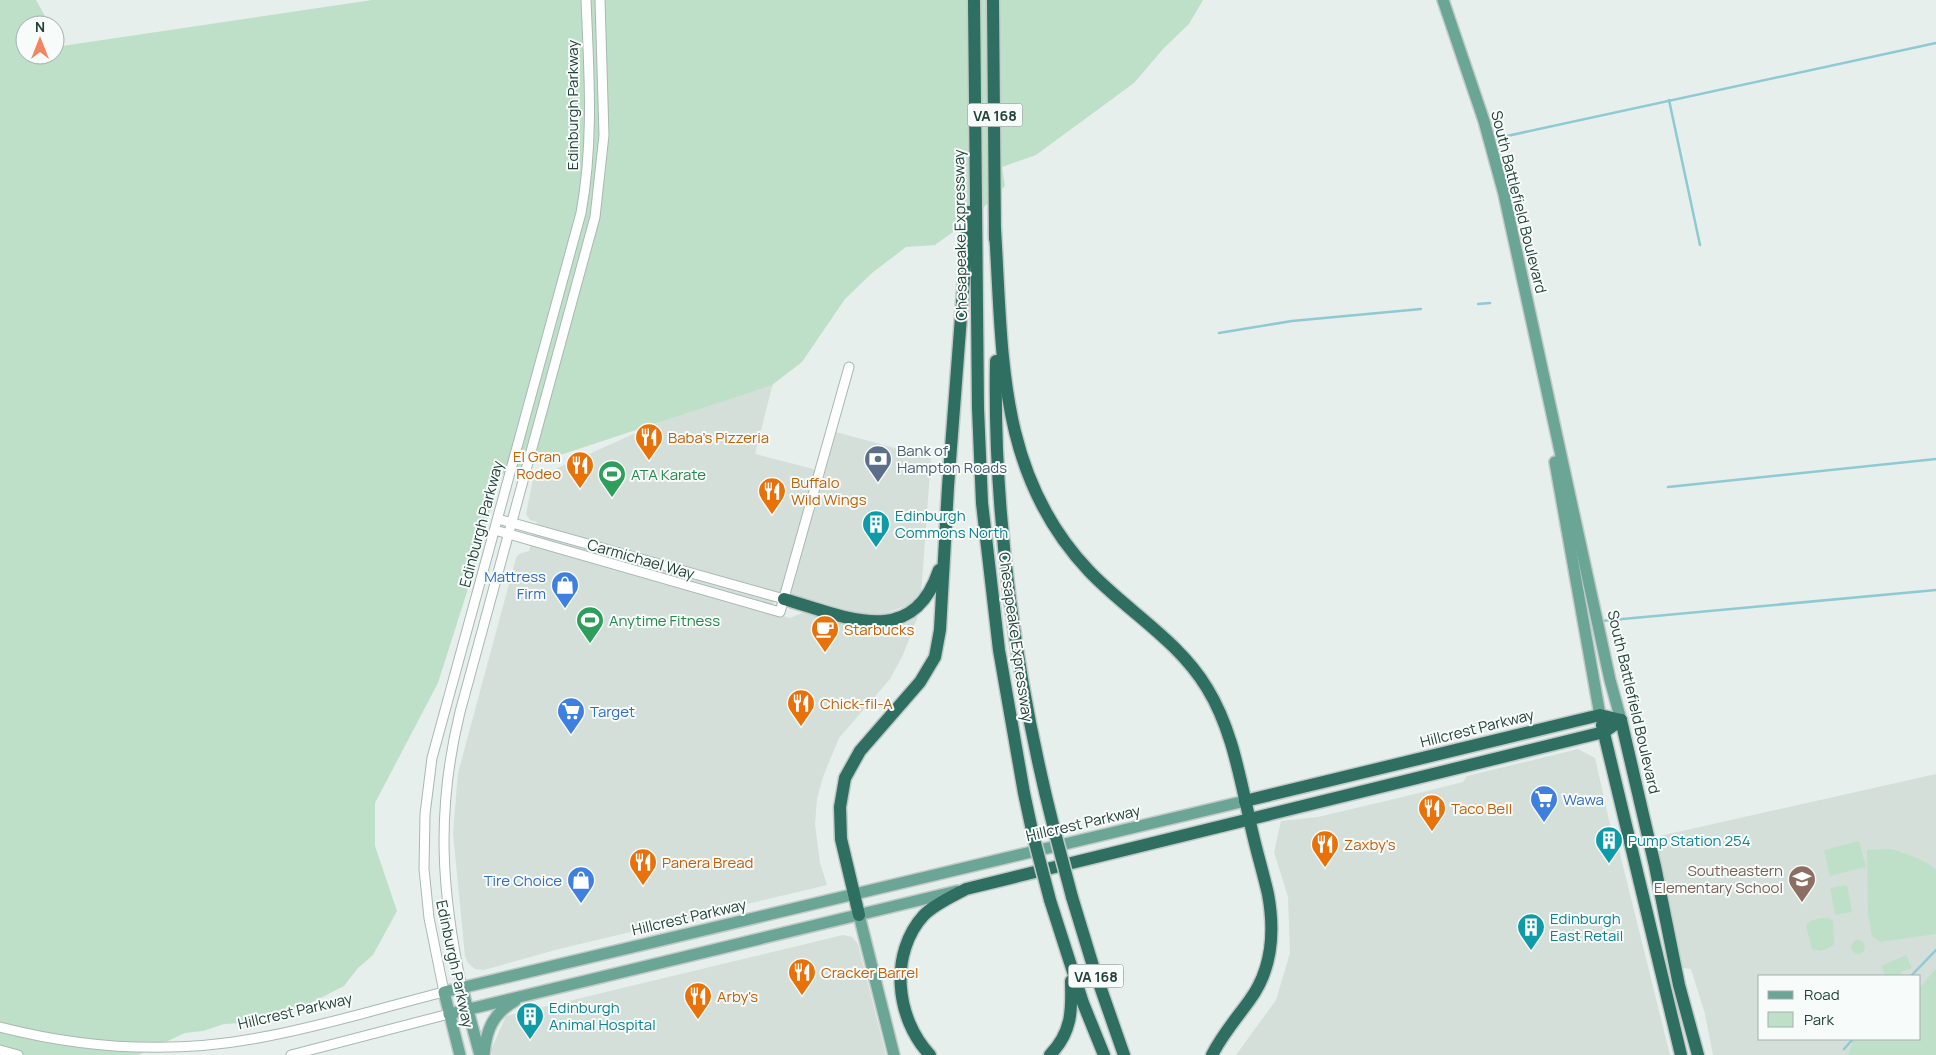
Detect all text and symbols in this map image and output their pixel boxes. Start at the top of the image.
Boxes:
north arrow [15,15,65,65]
text: N [35,17,45,36]
street label: Edinburgh Parkway [562,40,583,170]
road number: VA 168 [968,104,1022,126]
street label: South Battlefield Boulevard [1486,108,1552,296]
street label: Chesapeake Expressway [948,149,972,321]
restaurant icon: Baba’s Pizzeria [634,422,664,461]
place label: Baba’s Pizzeria [668,427,769,448]
place label: Bank of Hampton Roads [897,440,1007,478]
bank icon: Bank of Hampton Roads [863,444,893,483]
place label: El Gran Rodeo [513,446,561,484]
restaurant icon: El Gran Rodeo [565,450,595,489]
street label: Edinburgh Parkway [454,458,508,590]
sports icon: ATA Karate [597,459,627,498]
place label: ATA Karate [631,464,706,485]
place label: Buffalo Wild Wings [791,472,867,510]
restaurant icon: Buffalo Wild Wings [757,476,787,515]
place label: Edinburgh Commons North [895,505,1008,543]
building icon: Edinburgh Commons North [861,509,891,548]
street label: Carmichael Way [585,534,697,584]
street label: Chesapeake Expressway [994,551,1038,723]
place label: Mattress Firm [484,566,546,604]
shop icon: Mattress Firm [550,570,580,609]
sports icon: Anytime Fitness [575,605,605,644]
street label: South Battlefield Boulevard [1603,608,1665,796]
place label: Anytime Fitness [609,610,720,631]
cafe icon: Starbucks [810,614,840,653]
place label: Starbucks [844,619,914,640]
restaurant icon: Chick-fil-A [786,688,816,727]
place label: Chick-fil-A [820,693,893,714]
supermarket icon: Target [556,696,586,735]
place label: Target [590,701,635,722]
street label: Hillcrest Parkway [1418,704,1536,752]
supermarket icon: Wawa [1529,784,1559,823]
place label: Wawa [1563,789,1604,810]
restaurant icon: Taco Bell [1417,793,1447,832]
place label: Taco Bell [1451,798,1512,819]
street label: Hillcrest Parkway [1024,800,1142,846]
building icon: Pump Station 254 [1594,825,1624,864]
restaurant icon: Zaxby's [1310,829,1340,868]
place label: Pump Station 254 [1628,830,1751,851]
place label: Zaxby's [1344,834,1396,855]
restaurant icon: Panera Bread [628,847,658,886]
place label: Panera Bread [662,852,753,873]
place label: Southeastern Elementary School [1654,860,1783,898]
school or university icon: Southeastern Elementary School [1787,864,1817,903]
shop icon: Tire Choice [566,865,596,904]
place label: Tire Choice [484,870,562,891]
street label: Hillcrest Parkway [630,894,748,940]
street label: Edinburgh Parkway [431,898,479,1030]
place label: Edinburgh East Retail [1550,908,1623,946]
building icon: Edinburgh East Retail [1516,912,1546,951]
restaurant icon: Cracker Barrel [787,957,817,996]
place label: Cracker Barrel [821,962,918,983]
road number: VA 168 [1068,964,1124,988]
legend [1758,975,1921,1040]
restaurant icon: Arby's [683,981,713,1020]
text: Road [1804,984,1840,1005]
place label: Arby's [717,986,758,1007]
street label: Hillcrest Parkway [236,988,354,1034]
place label: Edinburgh Animal Hospital [549,997,656,1035]
building icon: Edinburgh Animal Hospital [515,1001,545,1040]
text: Park [1804,1009,1834,1030]

